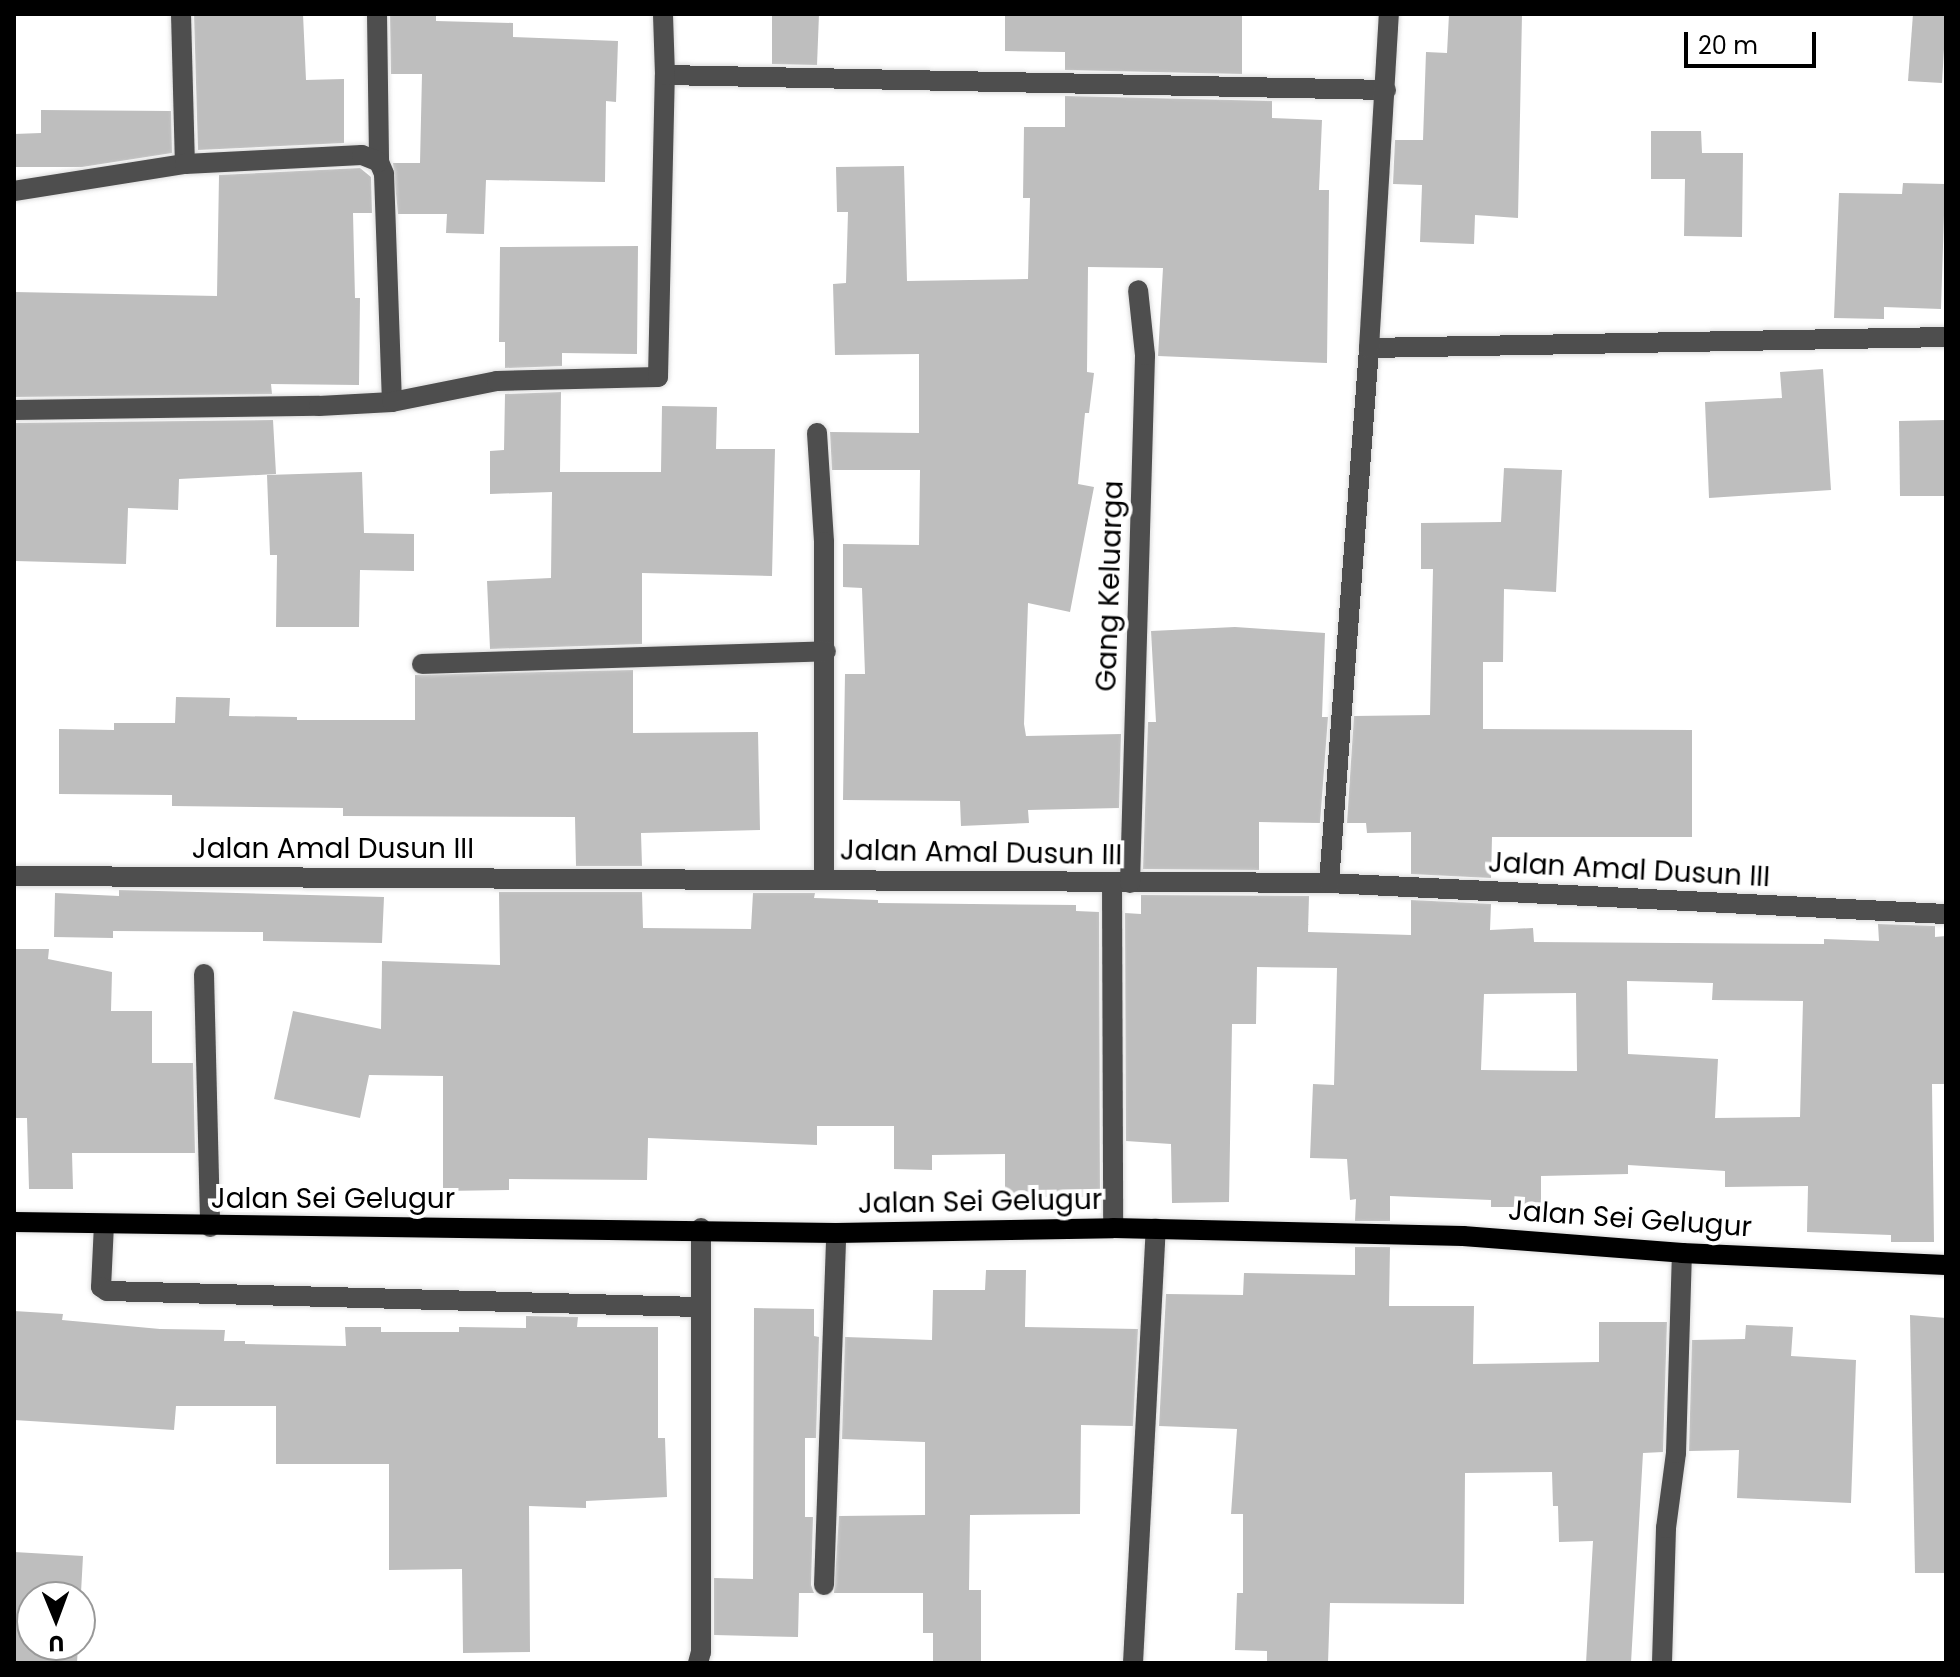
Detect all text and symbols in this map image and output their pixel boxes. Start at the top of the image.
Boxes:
scale bar [1688,16,1820,66]
text: 20 m [1698,29,1758,62]
street label: Gang Keluarga [1090,480,1130,692]
street label: Jalan Amal Dusun III [192,832,474,866]
street label: Jalan Amal Dusun III [840,834,1122,872]
street label: Jalan Amal Dusun III [1487,846,1771,894]
street label: Jalan Sei Gelugur [211,1182,455,1216]
street label: Jalan Sei Gelugur [858,1183,1102,1221]
street label: Jalan Sei Gelugur [1507,1194,1753,1244]
north arrow [16,1581,96,1661]
text: U [48,1628,64,1659]

